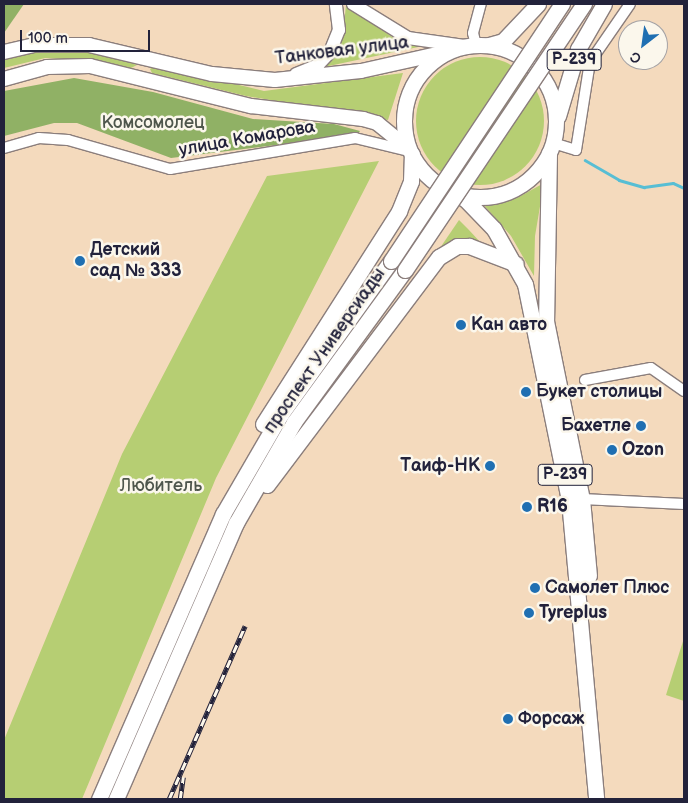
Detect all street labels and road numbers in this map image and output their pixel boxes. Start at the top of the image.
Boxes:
street label: Танковая улица [274,32,410,70]
road number: Р-239 [546,46,602,74]
street label: улица Комарова [177,116,317,162]
street label: проспект Универсиады [260,264,390,438]
road number: Р-239 [538,462,592,488]

